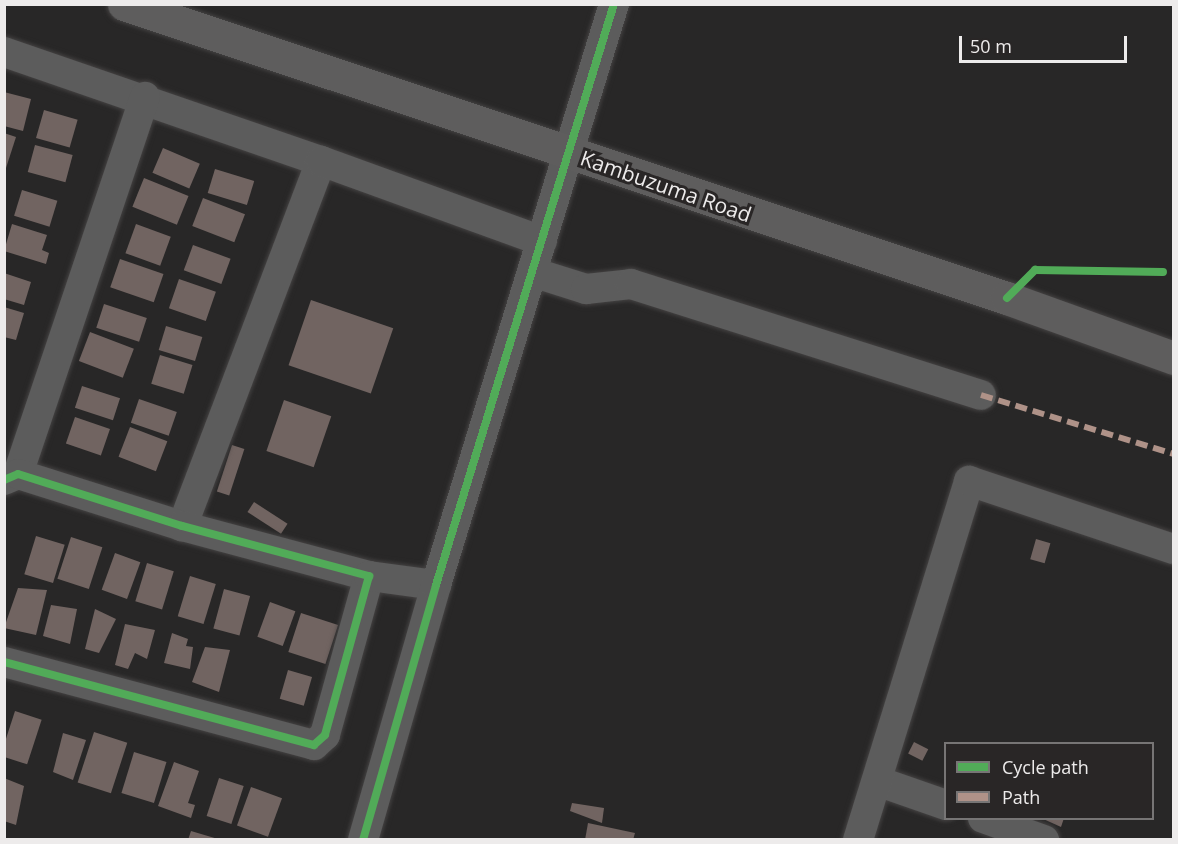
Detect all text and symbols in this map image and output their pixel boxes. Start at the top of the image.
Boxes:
scale bar [962,24,1130,62]
text: 50 m [970,34,1012,58]
street label: Kambuzuma Road [577,145,755,227]
legend [944,742,1154,820]
text: Cycle path [1002,755,1089,779]
text: Path [1002,785,1040,809]

